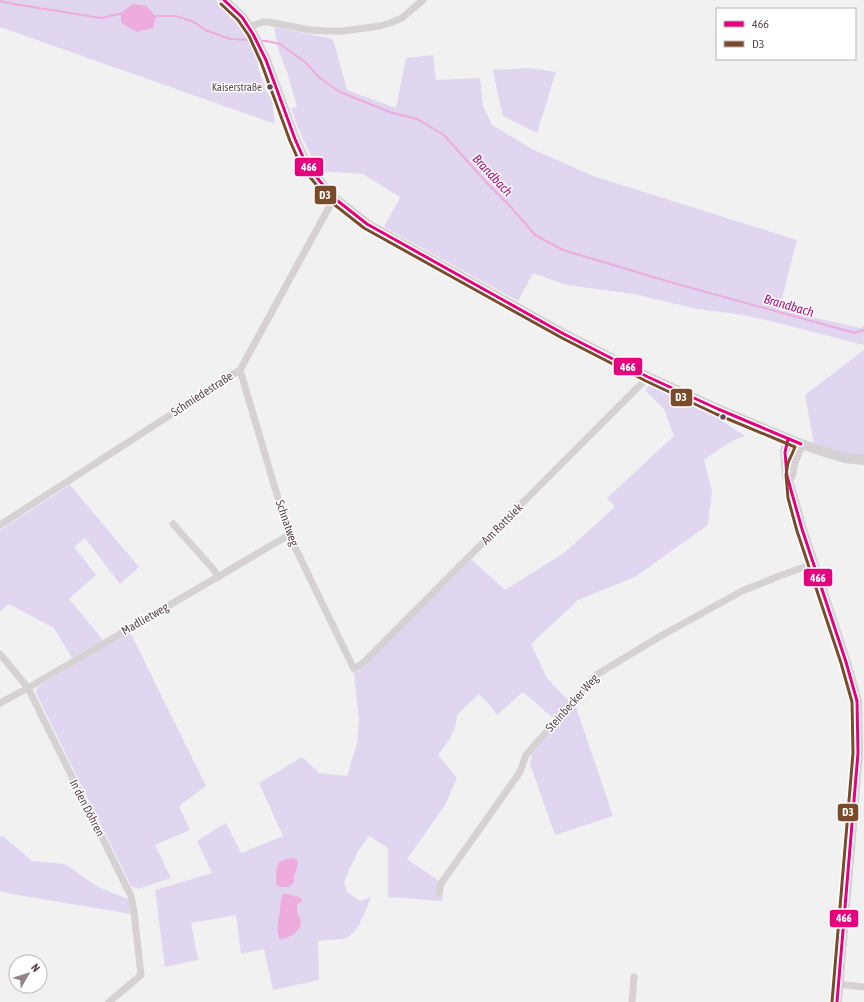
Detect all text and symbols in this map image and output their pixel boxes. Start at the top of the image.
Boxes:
legend [716,8,856,60]
text: 466 [752,17,769,31]
text: D3 [752,37,764,51]
place label: Kaiserstraße [212,81,262,93]
marker: Kaiserstraße [265,82,275,92]
water label: Brandbach [470,151,516,200]
line badge: 466 [294,157,324,177]
text: 466 [300,161,317,173]
line badge: D3 [314,185,337,205]
text: D3 [319,189,331,201]
water label: Brandbach [762,291,816,320]
line badge: 466 [613,357,643,376]
text: 466 [619,361,636,373]
street label: Schmiedestraße [168,369,236,419]
line badge: D3 [670,388,693,407]
text: D3 [675,391,687,403]
unlabelled marker [718,412,728,422]
street label: Schnatweg [273,498,302,549]
street label: Am Rottsiek [479,500,526,547]
line badge: 466 [803,568,833,587]
text: 466 [809,572,826,584]
street label: Madlietweg [119,600,172,638]
street label: Steinbecker Weg [543,671,602,735]
street label: In den Döhren [67,777,107,839]
line badge: D3 [837,803,859,822]
text: D3 [842,806,854,818]
line badge: 466 [829,909,859,928]
text: 466 [835,912,852,924]
north arrow [8,954,48,994]
text: N [29,961,42,974]

